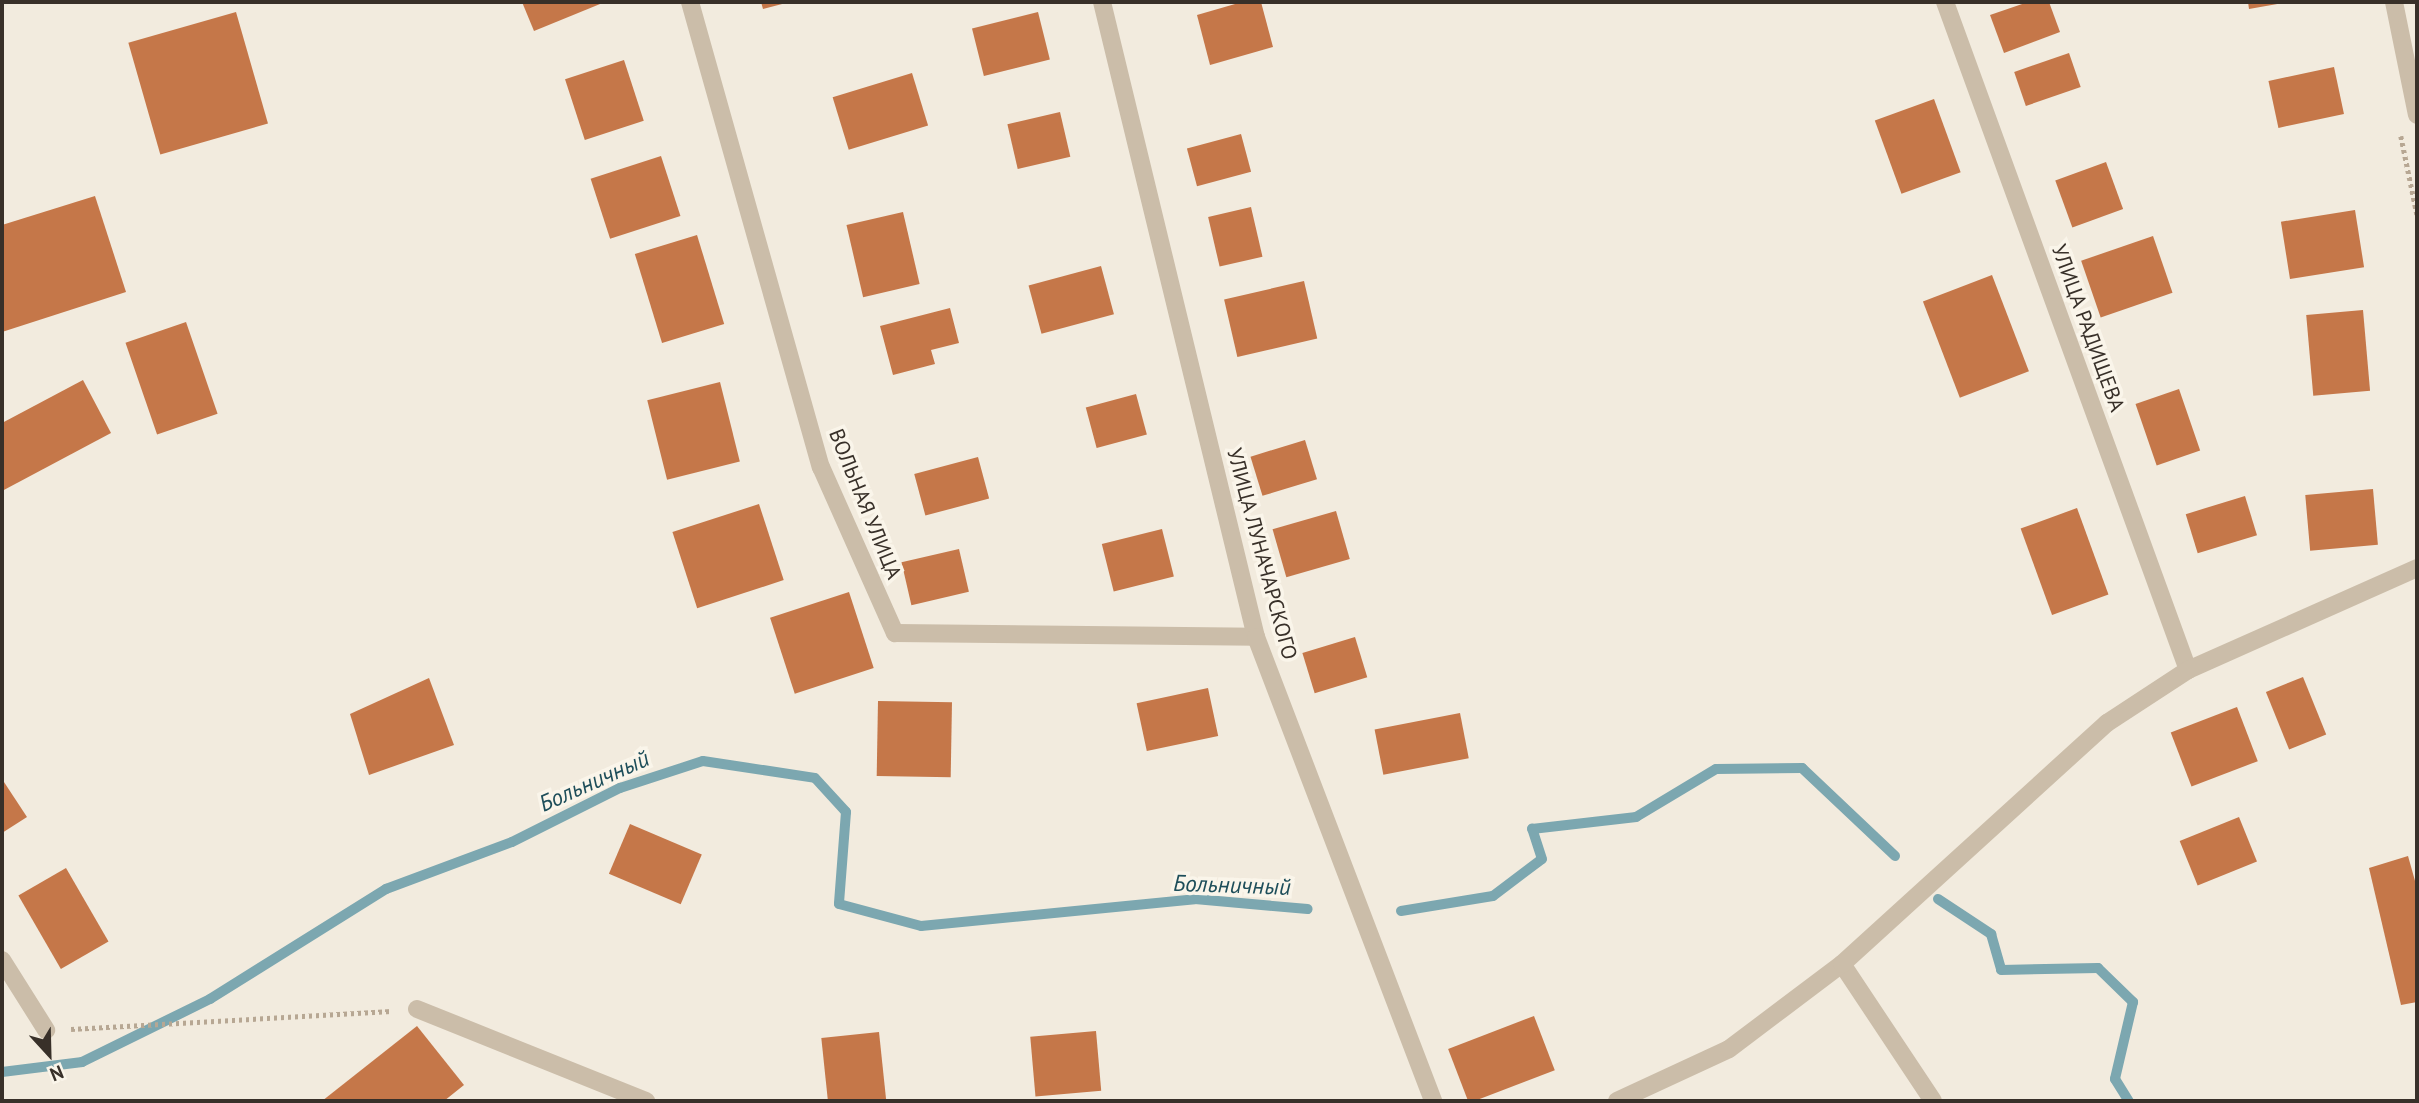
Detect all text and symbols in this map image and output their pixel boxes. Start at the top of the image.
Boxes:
street label: УЛИЦА РАДИЩЕВА [2046,241,2130,415]
street label: ВОЛЬНАЯ УЛИЦА [823,425,907,583]
street label: УЛИЦА ЛУНАЧАРСКОГО [1222,445,1302,663]
water label: Больничный [535,744,653,818]
water label: Больничный [1173,869,1291,901]
north arrow [14,1019,84,1089]
text: N [47,1060,67,1087]

